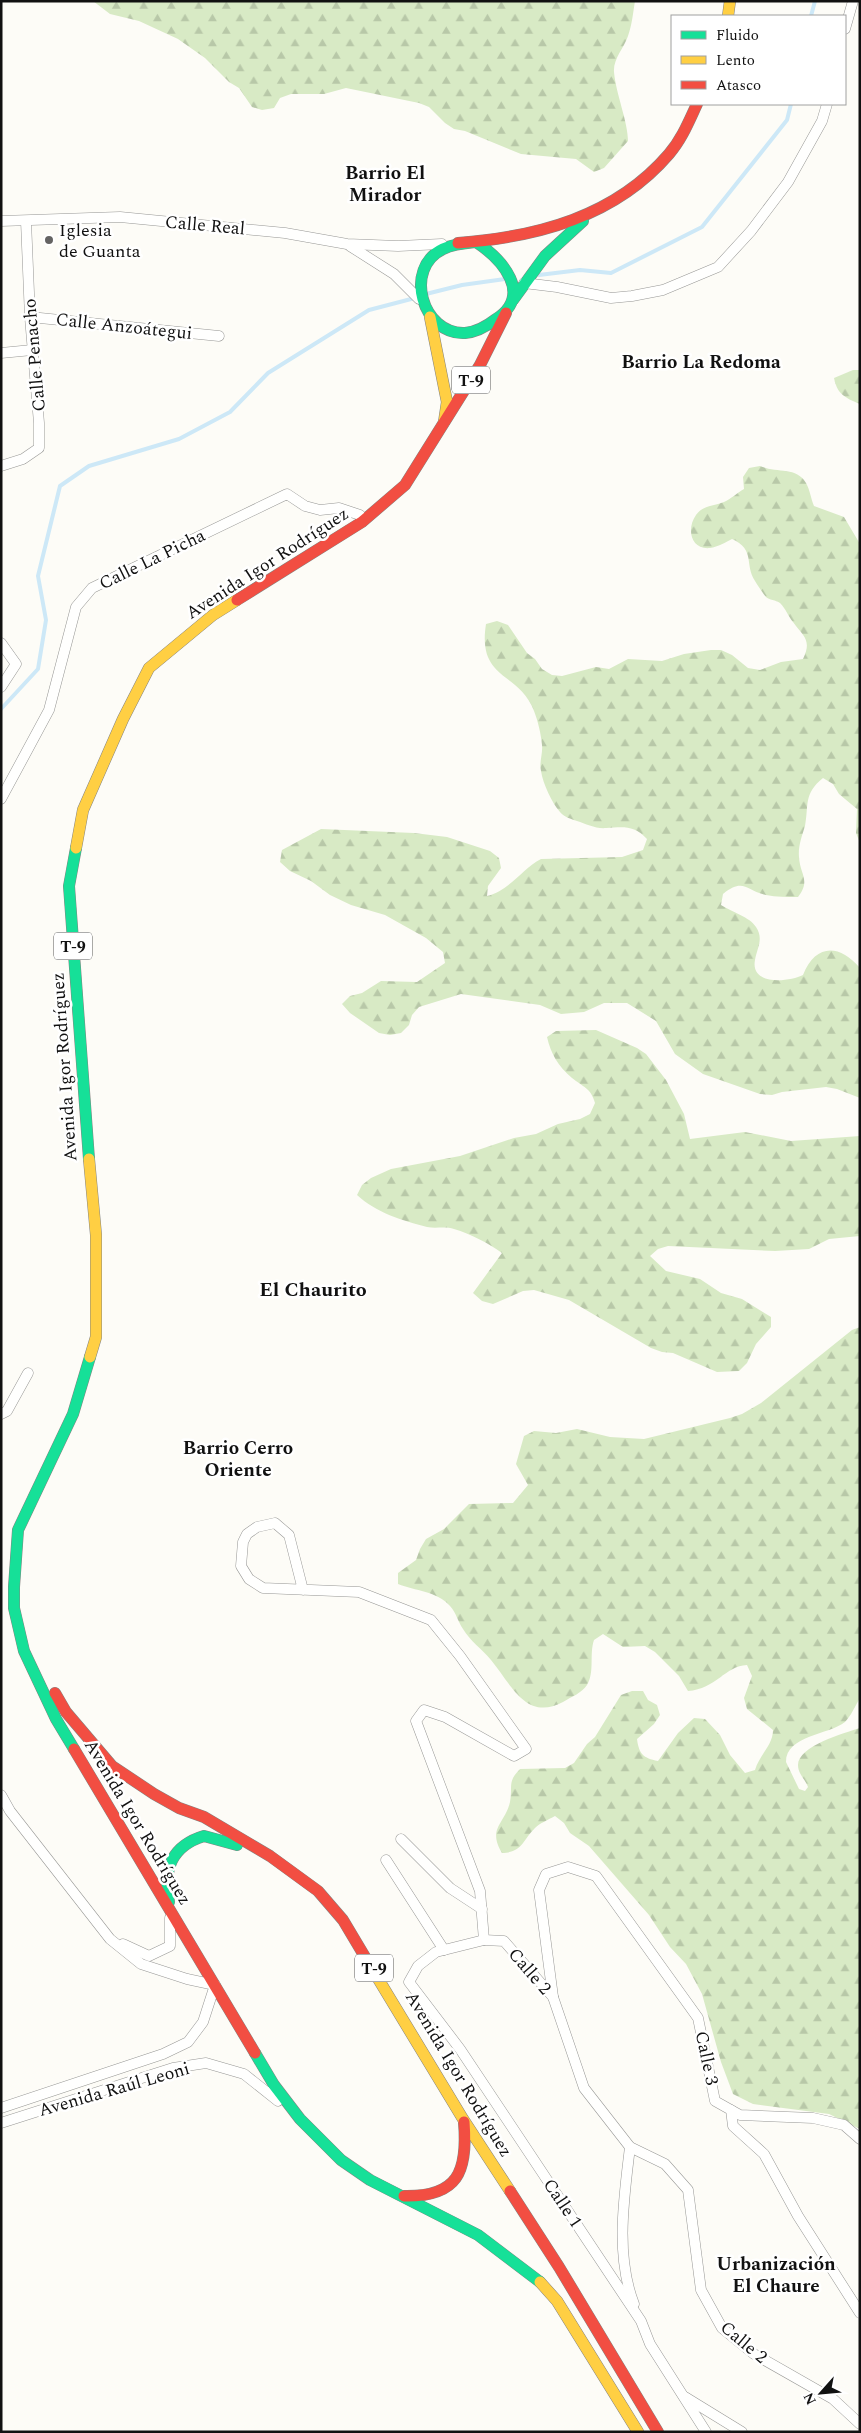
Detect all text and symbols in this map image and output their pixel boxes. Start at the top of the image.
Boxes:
legend [671,15,846,105]
text: Fluido [716,24,759,47]
text: Lento [716,49,755,72]
text: Atasco [716,74,761,97]
district label: Barrio El Mirador [345,159,425,210]
street label: Calle Real [164,209,246,242]
place label: Iglesia de Guanta [59,217,141,265]
marker: Iglesia de Guanta [43,234,55,246]
street label: Calle Penacho [16,297,53,413]
street label: Calle Anzoátegui [54,306,194,347]
district label: Barrio La Redoma [621,348,781,377]
road number: T-9 [452,366,490,394]
street label: Avenida Igor Rodríguez [180,501,354,626]
street label: Calle La Picha [95,522,210,597]
road number: T-9 [54,932,92,959]
street label: Avenida Igor Rodríguez [44,972,85,1162]
district label: El Chaurito [259,1275,367,1305]
district label: Barrio Cerro Oriente [183,1434,293,1485]
street label: Avenida Igor Rodríguez [77,1734,198,1910]
street label: Calle 2 [502,1942,558,2001]
road number: T-9 [355,1955,393,1982]
street label: Avenida Igor Rodríguez [398,1986,519,2162]
street label: Calle 3 [688,2029,725,2088]
street label: Avenida Raúl Leoni [35,2055,193,2124]
street label: Calle 1 [536,2173,589,2233]
district label: Urbanización El Chaure [716,2250,836,2301]
street label: Calle 2 [714,2315,773,2370]
north arrow [796,2368,846,2418]
text: N [798,2389,822,2409]

